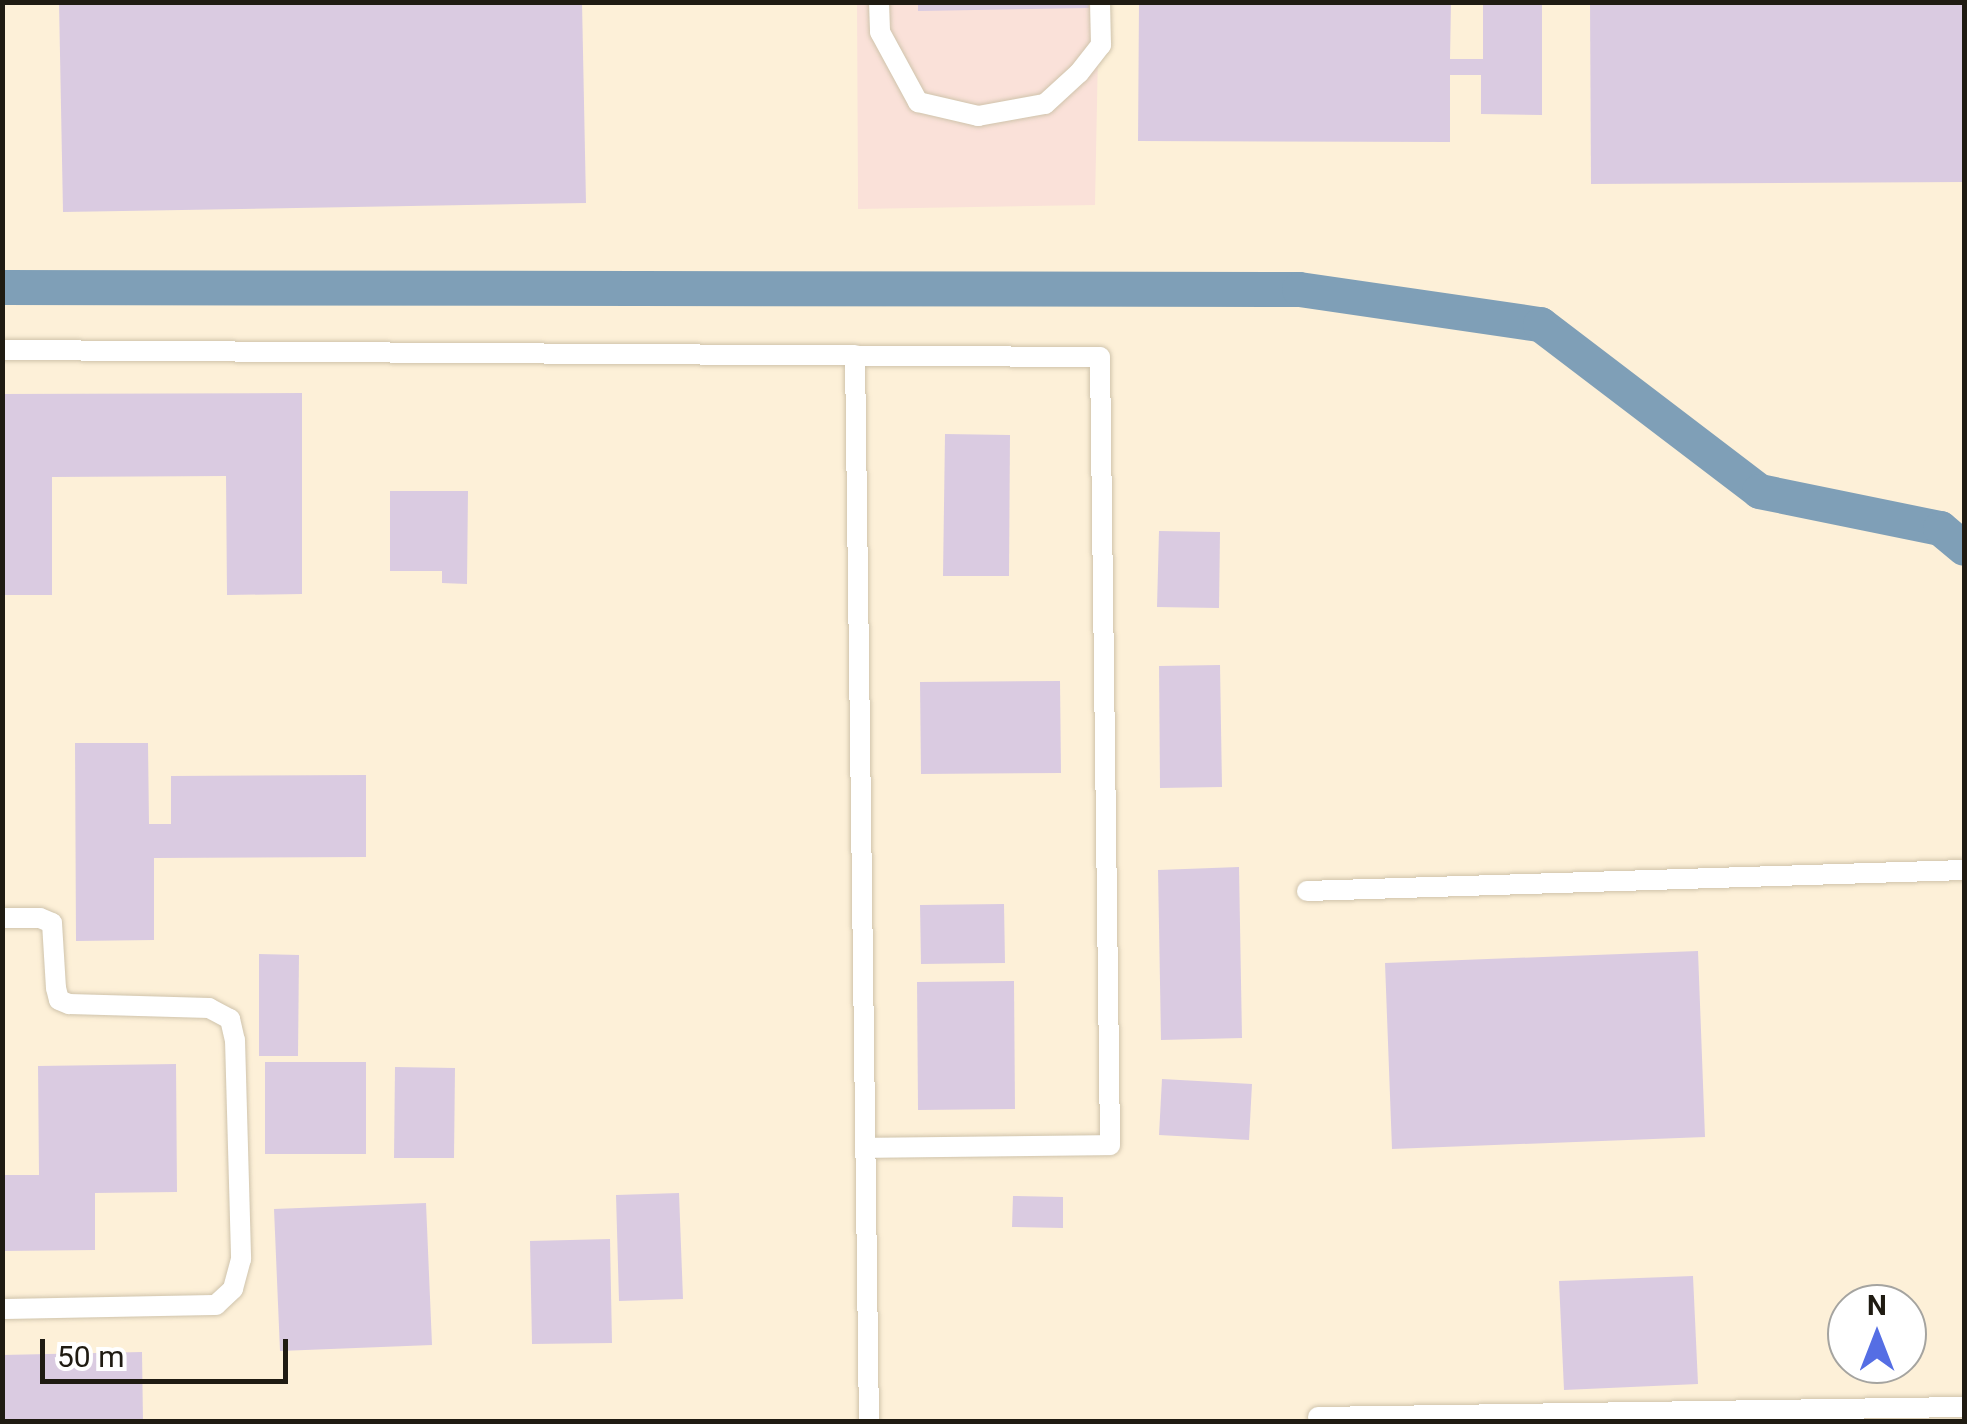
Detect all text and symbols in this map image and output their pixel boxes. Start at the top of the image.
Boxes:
north arrow [1827,1284,1927,1384]
text: N [1867,1289,1887,1322]
scale bar [45,1319,292,1381]
text: 50 m [57,1339,124,1374]

